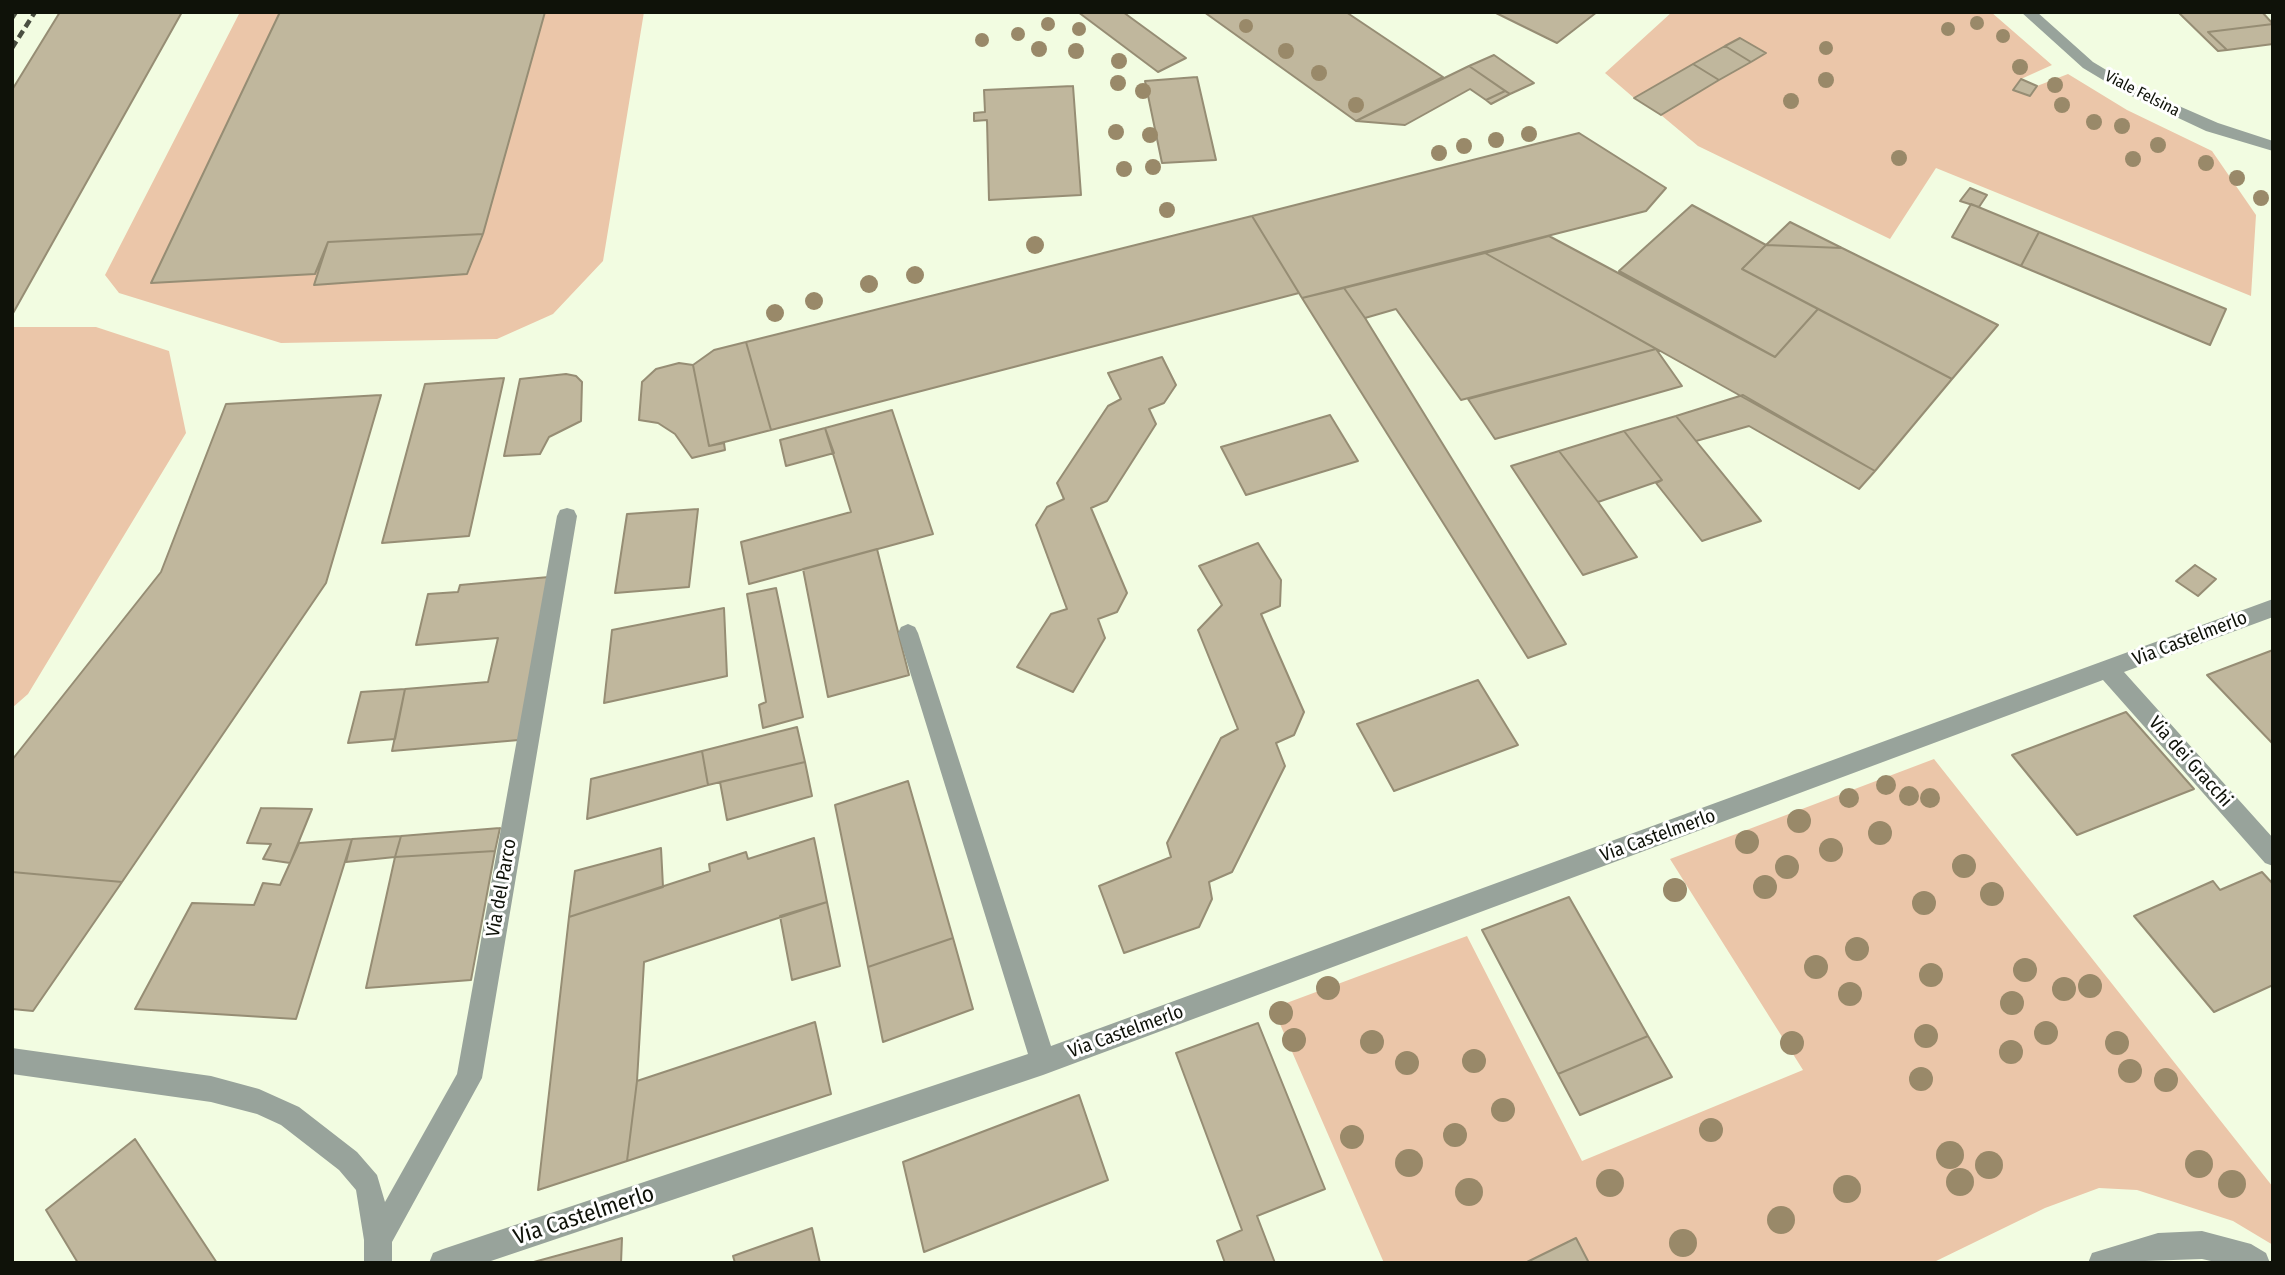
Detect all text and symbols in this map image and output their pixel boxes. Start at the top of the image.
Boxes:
street label: Viale Felsina [2101,67,2183,121]
street label: Via Castelmerlo [2129,607,2251,671]
street label: Via dei Gracchi [2143,712,2237,812]
street label: Via Castelmerlo [1597,805,1719,867]
street label: Via del Parco [482,837,522,939]
street label: Via Castelmerlo [1065,1001,1187,1063]
street label: Via Castelmerlo [510,1180,658,1252]

